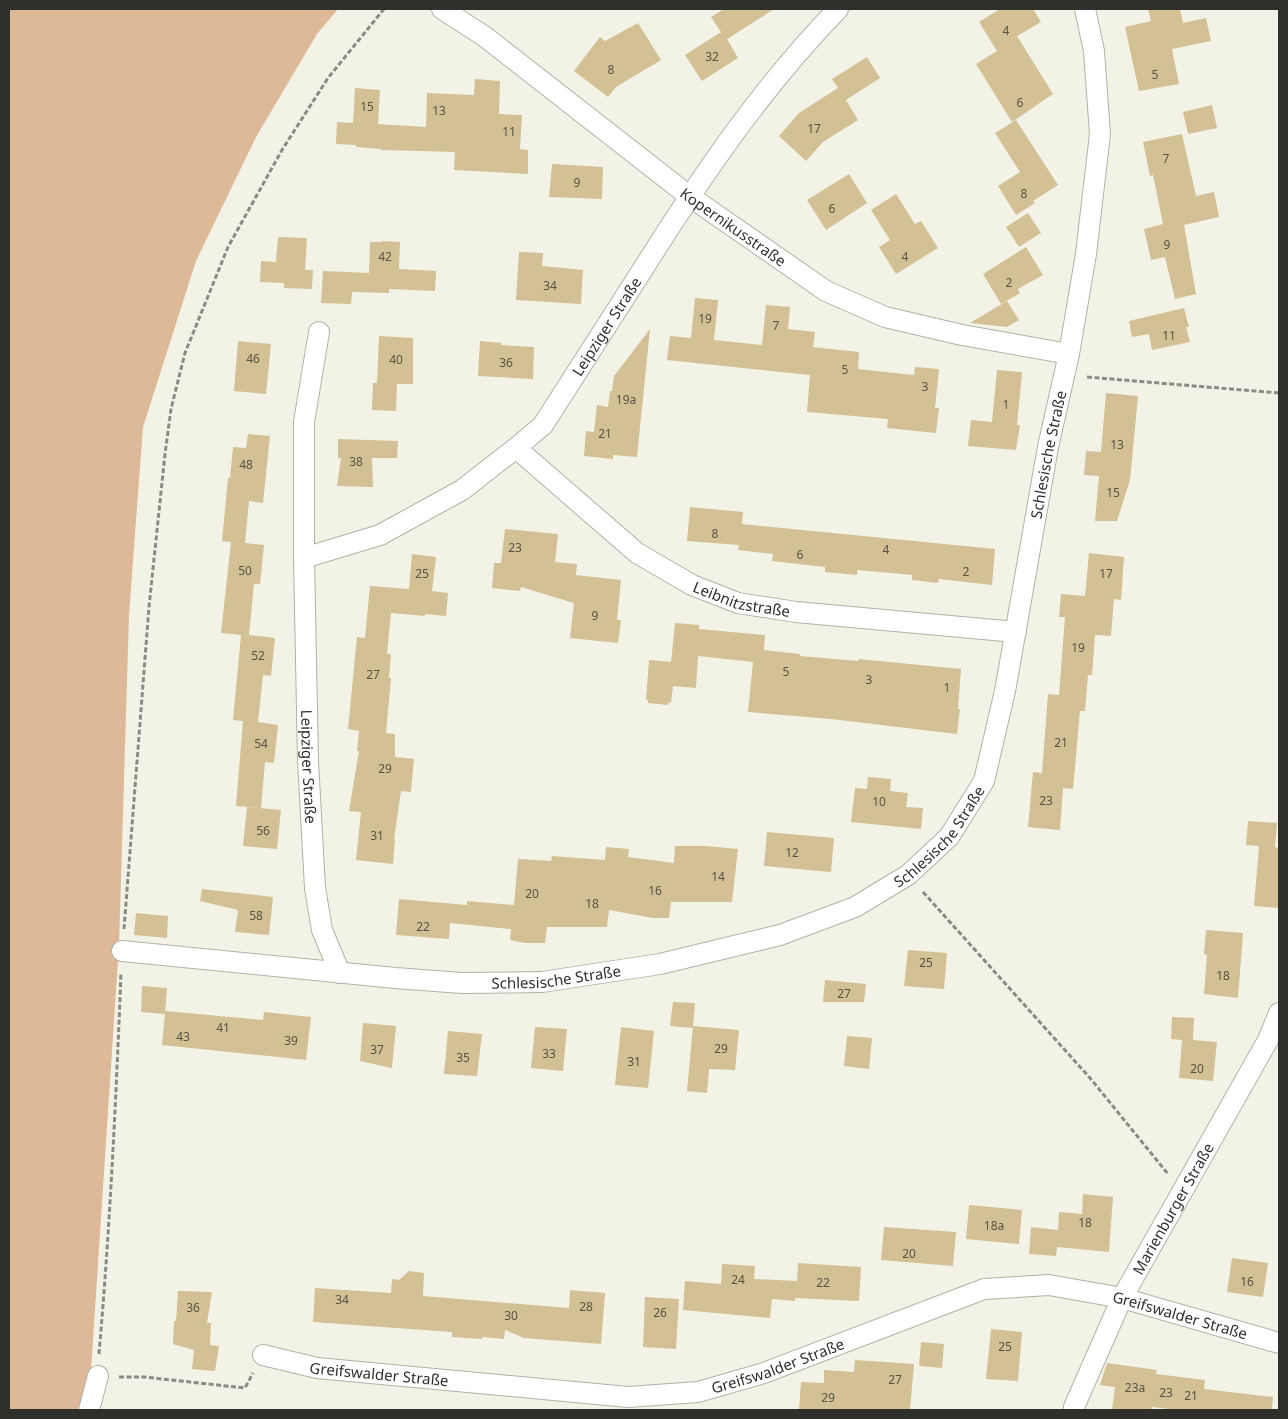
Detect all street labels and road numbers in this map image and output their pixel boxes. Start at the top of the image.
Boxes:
street label: Kopernikusstraße [676,183,790,271]
street label: Leipziger Straße [567,273,645,380]
street label: Schlesische Straße [1026,389,1070,520]
street label: Leibnitzstraße [690,576,792,621]
street label: Leipziger Straße [297,710,321,824]
street label: Schlesische Straße [890,782,989,892]
street label: Schlesische Straße [491,960,622,993]
street label: Marienburger Straße [1127,1139,1218,1278]
street label: Greifswalder Straße [1111,1287,1250,1343]
street label: Greifswalder Straße [709,1333,847,1398]
street label: Greifswalder Straße [308,1357,450,1390]

